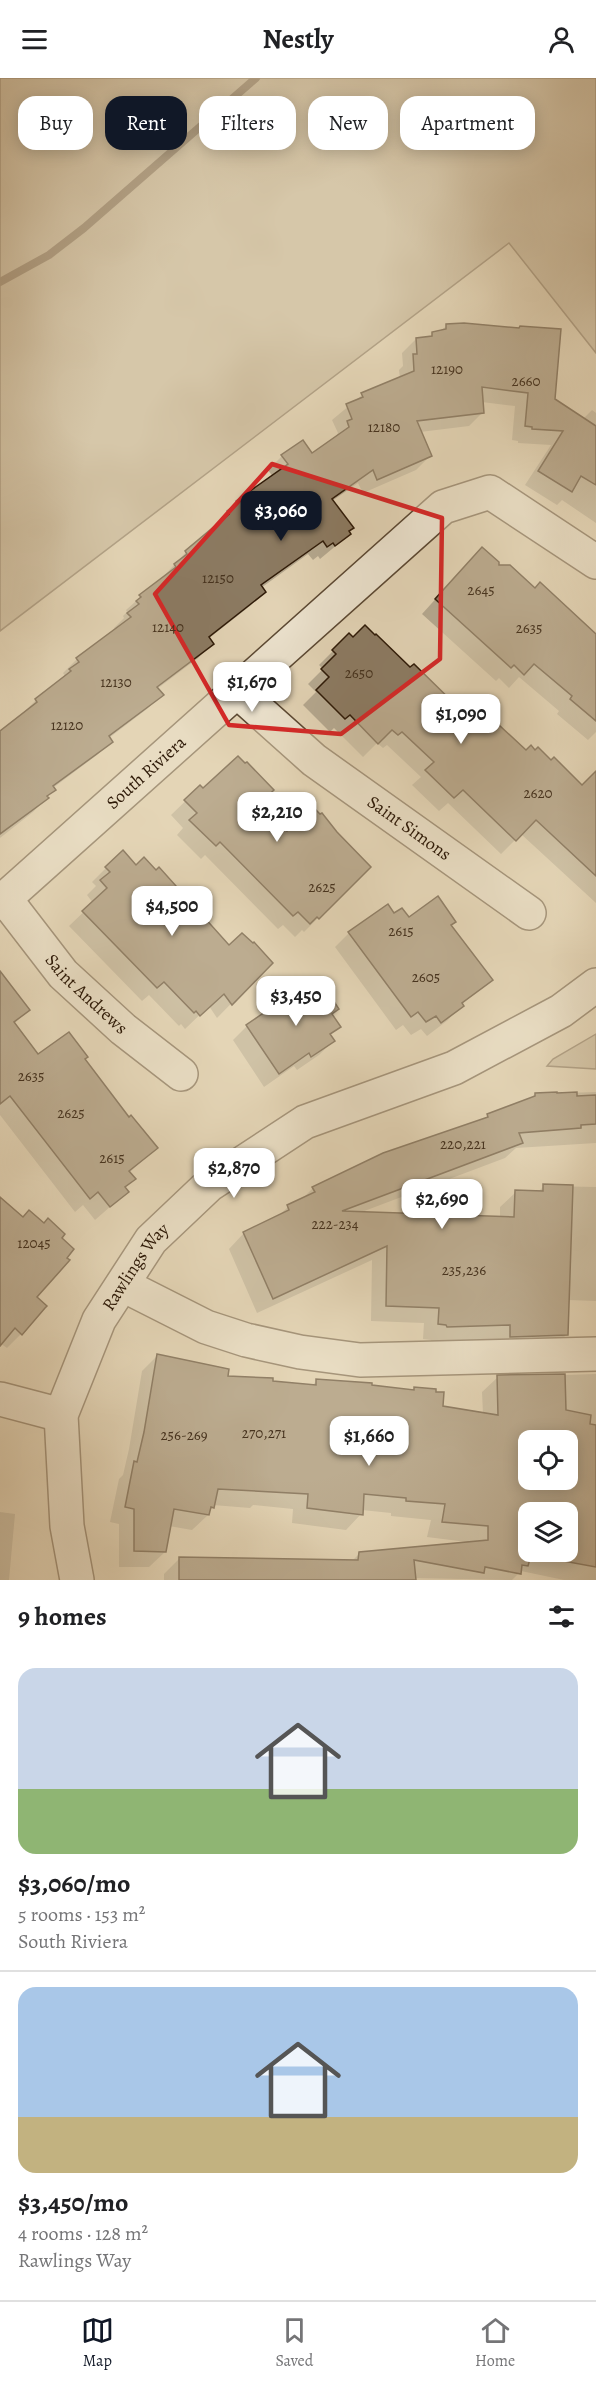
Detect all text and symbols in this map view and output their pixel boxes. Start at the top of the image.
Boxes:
text: Nestly [262,21,334,57]
icon: menu [18,23,51,56]
icon: person [545,23,578,56]
chip: Buy [18,96,93,150]
chip: Rent [105,96,187,150]
chip: Filters [199,96,296,150]
chip: New [308,96,388,150]
chip: Apartment [400,96,535,150]
house number: 12190 [431,359,463,379]
house number: 2660 [512,371,540,391]
house number: 12180 [368,417,400,437]
pin: $3,060 [232,491,330,542]
text: $3,060 [255,497,307,524]
house number: 12150 [202,568,234,588]
house number: 2645 [467,580,495,600]
house number: 12140 [152,617,184,637]
house number: 2635 [516,618,542,638]
pin: $1,670 [203,662,301,713]
house number: 2650 [345,663,373,683]
text: $1,670 [227,668,277,695]
house number: 12130 [100,672,132,692]
pin: $1,090 [412,694,510,745]
text: $1,090 [435,700,487,727]
house number: 12120 [51,715,83,735]
street label: South Riviera [101,730,192,814]
house number: 2620 [523,783,553,803]
street label: Saint Simons [363,790,456,866]
pin: $2,210 [228,792,326,843]
text: $2,210 [251,798,303,825]
house number: 2625 [308,877,336,897]
pin: $4,500 [123,886,221,937]
text: $4,500 [146,892,198,919]
house number: 2615 [388,921,414,941]
street label: Saint Andrews [40,949,133,1040]
house number: 2605 [412,967,440,987]
pin: $3,450 [247,976,345,1027]
text: $3,450 [270,982,322,1009]
house number: 2635 [18,1066,44,1086]
house number: 2625 [57,1103,85,1123]
house number: 220,221 [440,1134,486,1154]
house number: 2615 [99,1148,125,1168]
pin: $2,870 [185,1148,283,1199]
text: $2,870 [208,1154,260,1181]
pin: $2,690 [393,1179,491,1230]
text: $2,690 [415,1185,469,1212]
house number: 222-234 [311,1214,359,1234]
street label: Rawlings Way [96,1217,175,1315]
house number: 12045 [17,1233,51,1253]
house number: 235,236 [442,1260,486,1280]
pin: $1,660 [320,1416,418,1467]
text: $1,660 [344,1422,394,1449]
house number: 270,271 [242,1423,286,1443]
house number: 256-269 [160,1425,208,1445]
map controls [518,1430,578,1562]
button: locate [518,1430,578,1490]
button: layers [518,1502,578,1562]
text: 9 homes [18,1599,107,1634]
icon: filters [545,1600,578,1633]
icon: home [244,1707,352,1815]
text: $3,060/mo [18,1866,130,1901]
text: 5 rooms · 153 m² [18,1901,145,1928]
text: South Riviera [18,1928,128,1955]
icon: home [244,2026,352,2134]
text: $3,450/mo [18,2185,128,2220]
text: 4 rooms · 128 m² [18,2220,148,2247]
text: Rawlings Way [18,2247,131,2274]
tab: Map [81,2314,114,2372]
tab: Saved [275,2314,313,2372]
tab: Home [475,2314,515,2372]

